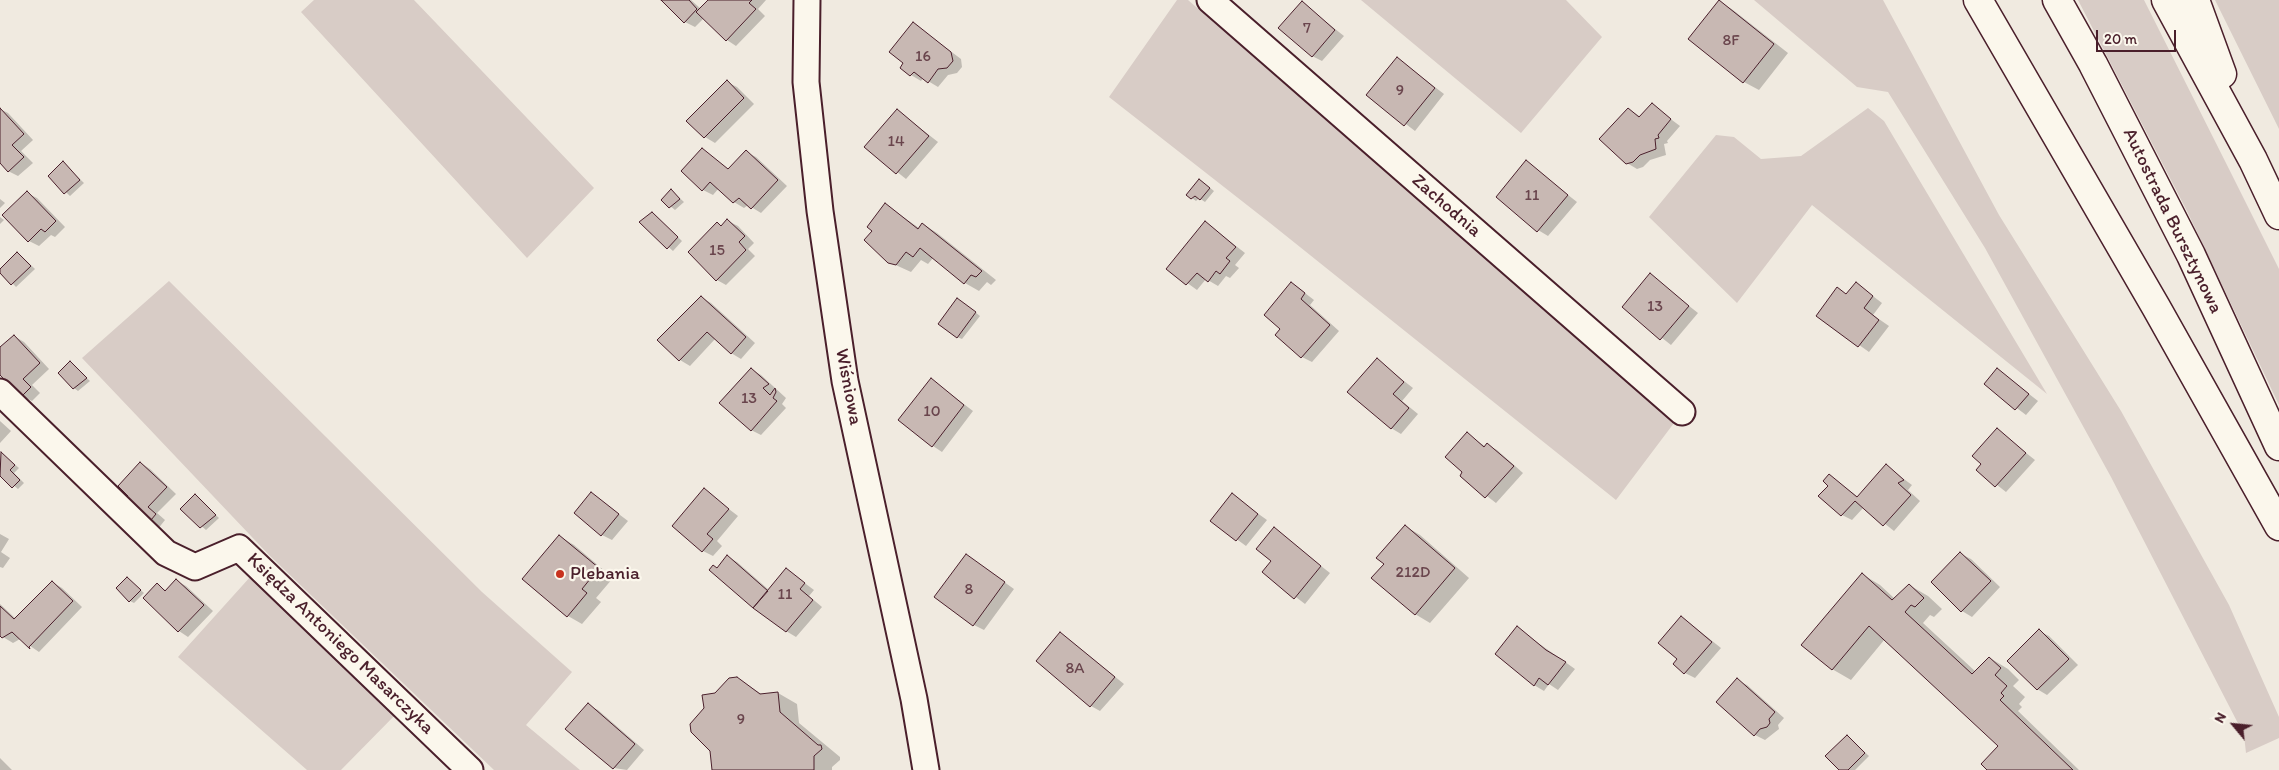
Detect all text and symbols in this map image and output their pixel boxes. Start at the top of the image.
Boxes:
house number: 7 [1303,19,1311,39]
scale bar [2099,20,2179,52]
text: 20 m [2104,30,2137,48]
house number: 8F [1723,31,1739,51]
house number: 16 [915,47,931,67]
house number: 9 [1396,81,1404,101]
street label: Autostrada Bursztynowa [2117,125,2227,317]
house number: 14 [887,132,905,152]
street label: Zachodnia [1407,170,1485,242]
house number: 11 [1525,186,1539,206]
house number: 15 [709,241,725,261]
house number: 13 [1647,297,1663,317]
street label: Wiśniowa [829,347,867,427]
house number: 13 [741,389,757,409]
house number: 10 [923,402,941,422]
street label: Księdza Antoniego Masarczyka [242,548,438,740]
place label: Plebania [570,563,640,585]
house number: 212D [1396,563,1430,583]
marker: Plebania [554,568,566,580]
house number: 8 [965,580,973,600]
house number: 11 [778,585,792,605]
house number: 8A [1065,659,1085,679]
north arrow [2209,700,2259,750]
house number: 9 [737,710,745,730]
text: N [2211,710,2230,726]

